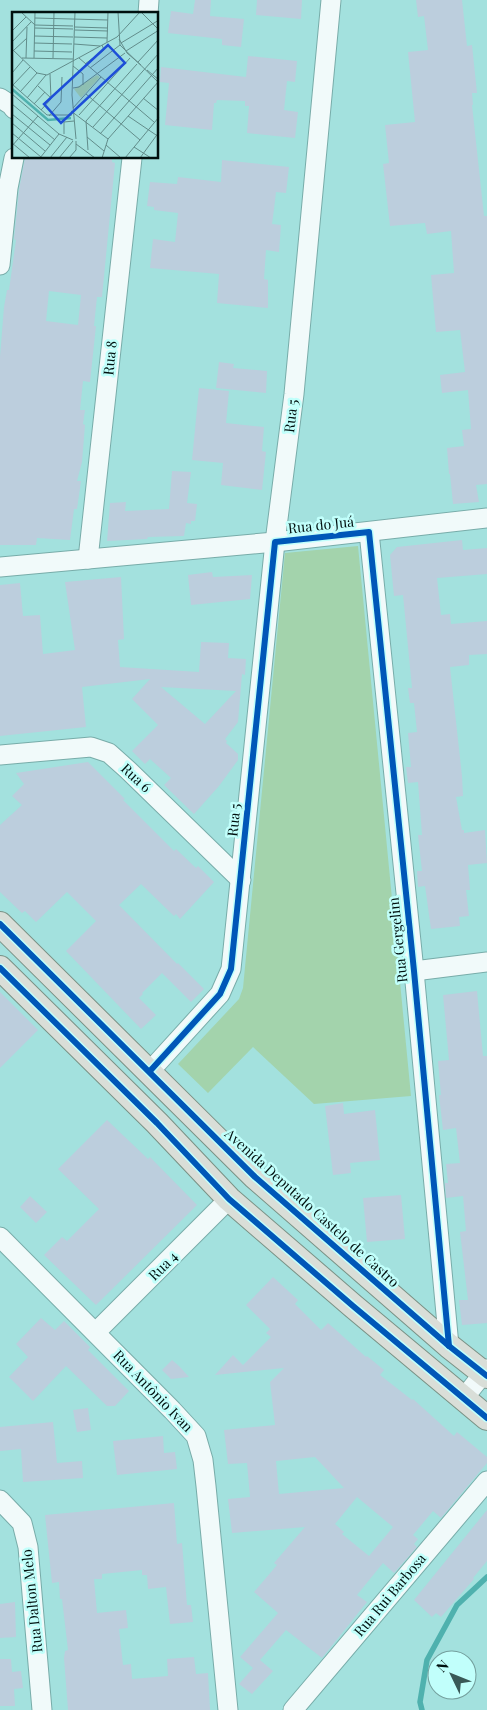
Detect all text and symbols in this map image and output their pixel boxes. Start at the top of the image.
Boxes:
inset map [12,12,159,159]
street label: Rua 8 [98,340,121,376]
street label: Rua 5 [279,398,302,434]
street label: Rua do Juá [287,512,355,537]
street label: Rua 6 [117,759,156,796]
street label: Rua 5 [222,802,245,838]
street label: Rua Gergelim [384,896,411,984]
street label: Avenida Deputado Castelo de Castro [220,1124,404,1291]
street label: Rua 4 [144,1247,181,1284]
street label: Rua Antônio Ivan [109,1346,198,1436]
street label: Rua Dalton Melo [17,1548,46,1654]
street label: Rua Rui Barbosa [349,1549,430,1640]
north arrow [427,1650,477,1700]
text: N [432,1656,453,1676]

